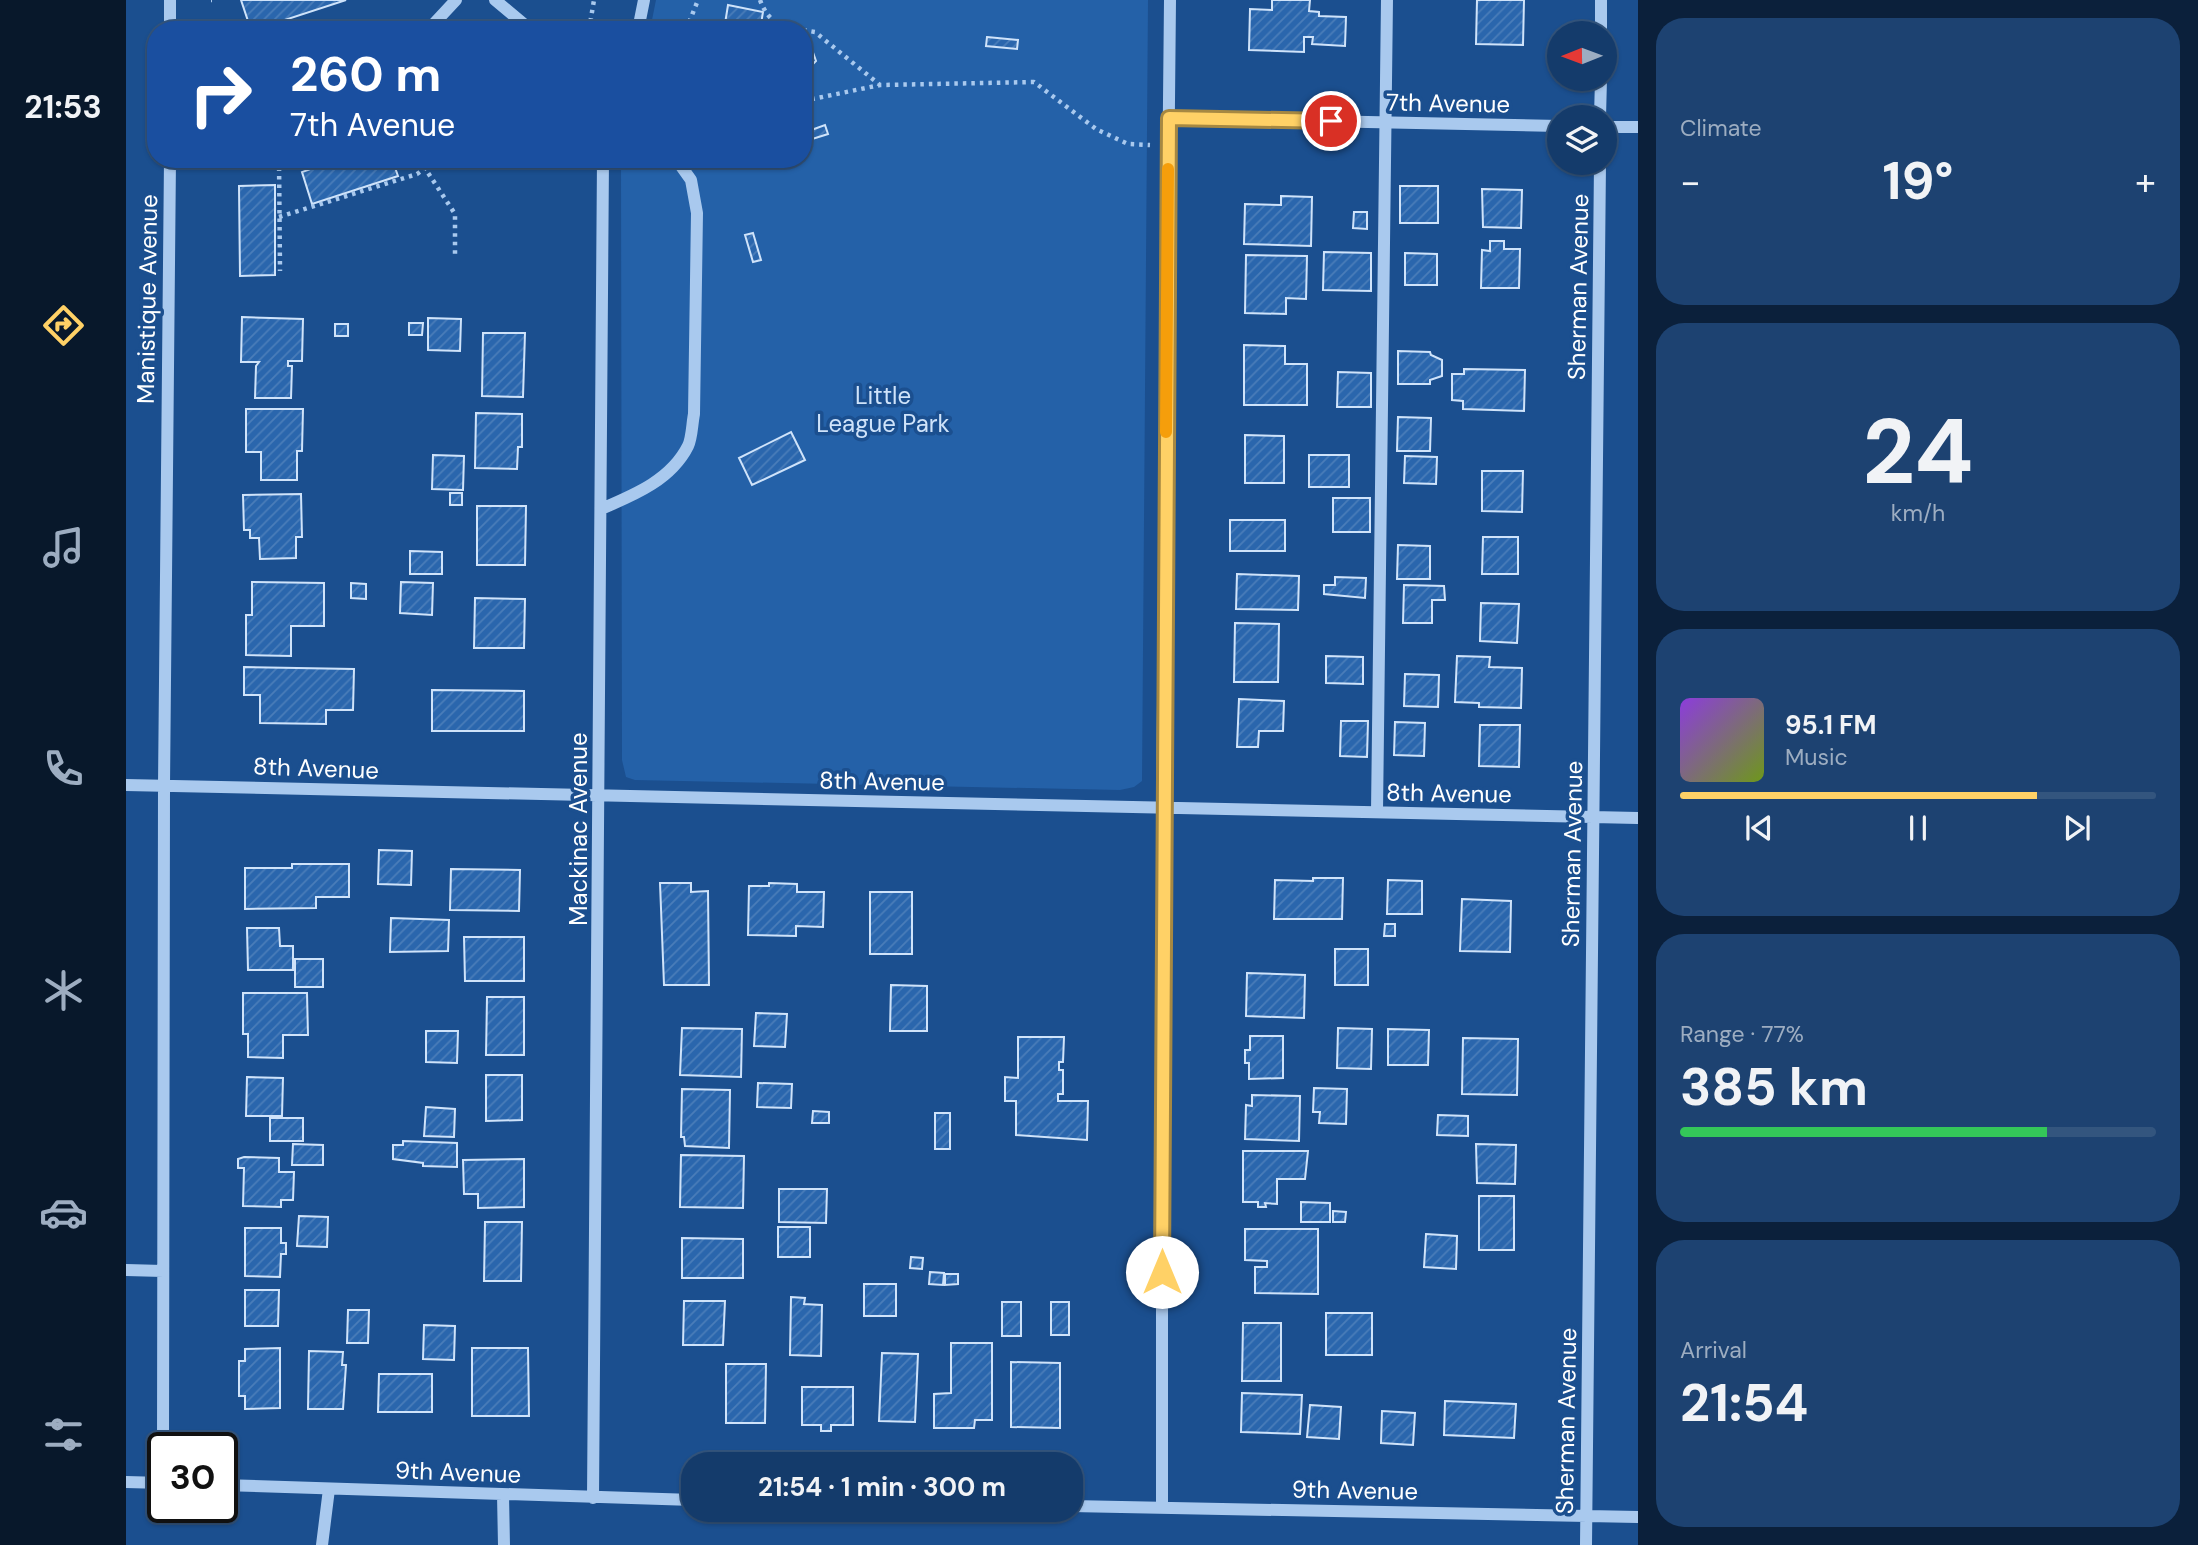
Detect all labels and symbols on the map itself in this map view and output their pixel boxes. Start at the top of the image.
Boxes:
north arrow [1547,21,1617,91]
street label: 7th Avenue [1386,86,1510,120]
pin [1301,91,1361,151]
street label: Manistique Avenue [130,194,164,404]
street label: Sherman Avenue [1561,194,1595,380]
park label: Little League Park [816,380,950,439]
street label: Mackinac Avenue [563,732,594,926]
street label: 8th Avenue [253,750,379,786]
street label: Sherman Avenue [1555,761,1589,947]
street label: 8th Avenue [819,764,945,798]
street label: 8th Avenue [1386,776,1512,810]
position arrow [1125,1235,1199,1309]
street label: Sherman Avenue [1549,1328,1583,1514]
speed limit sign: 30 [147,1432,238,1523]
street label: 9th Avenue [394,1454,522,1490]
street label: 9th Avenue [1292,1473,1418,1507]

